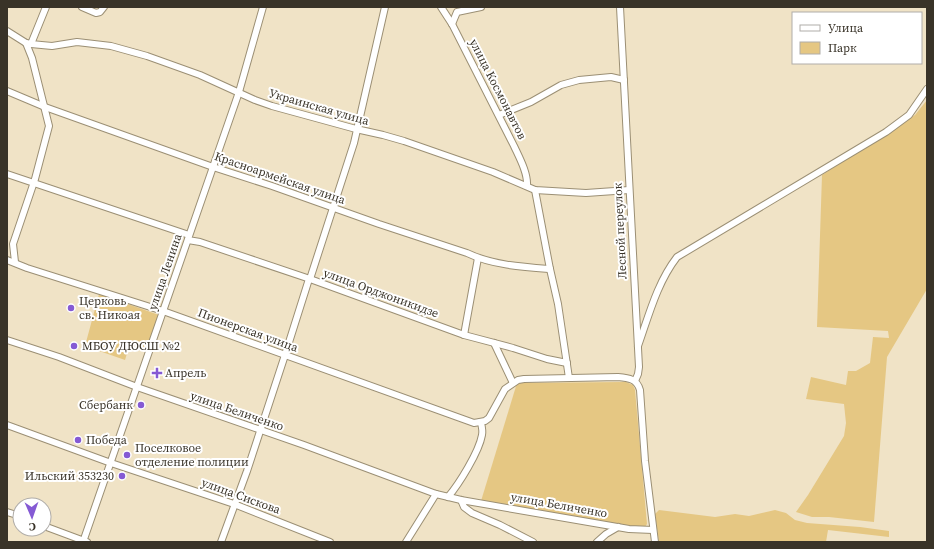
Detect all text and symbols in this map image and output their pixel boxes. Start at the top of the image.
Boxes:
legend [792,12,922,64]
text: Улица [828,20,864,36]
street label: улица Космонавтов [466,36,530,142]
text: Парк [828,40,857,56]
street label: Украинская улица [267,85,372,129]
street label: Красноармейская улица [212,148,348,208]
street label: Лесной переулок [609,182,631,280]
street label: улица Ленина [144,231,186,312]
street label: улица Орджоникидзе [321,265,441,321]
place label: Церковь св. Никоая [79,293,140,323]
marker: Церковь св. Никоая [66,303,76,313]
street label: Пионерская улица [196,304,301,356]
place label: МБОУ ДЮСШ №2 [82,338,180,354]
marker: МБОУ ДЮСШ №2 [69,341,79,351]
place label: Апрель [165,365,206,381]
marker: Апрель [152,368,162,378]
street label: улица Беличенко [188,388,286,435]
place label: Сбербанк [79,397,133,413]
marker: Сбербанк [136,400,146,410]
place label: Победа [86,432,128,448]
marker: Победа [73,435,83,445]
place label: Поселковое отделение полиции [135,440,249,470]
marker: Поселковое отделение полиции [122,450,132,460]
place label: Ильский 353230 [25,468,114,484]
marker: Ильский 353230 [117,471,127,481]
street label: улица Сискова [199,474,284,518]
street label: улица Беличенко [509,489,609,521]
north arrow [12,497,52,537]
text: С [28,519,36,534]

